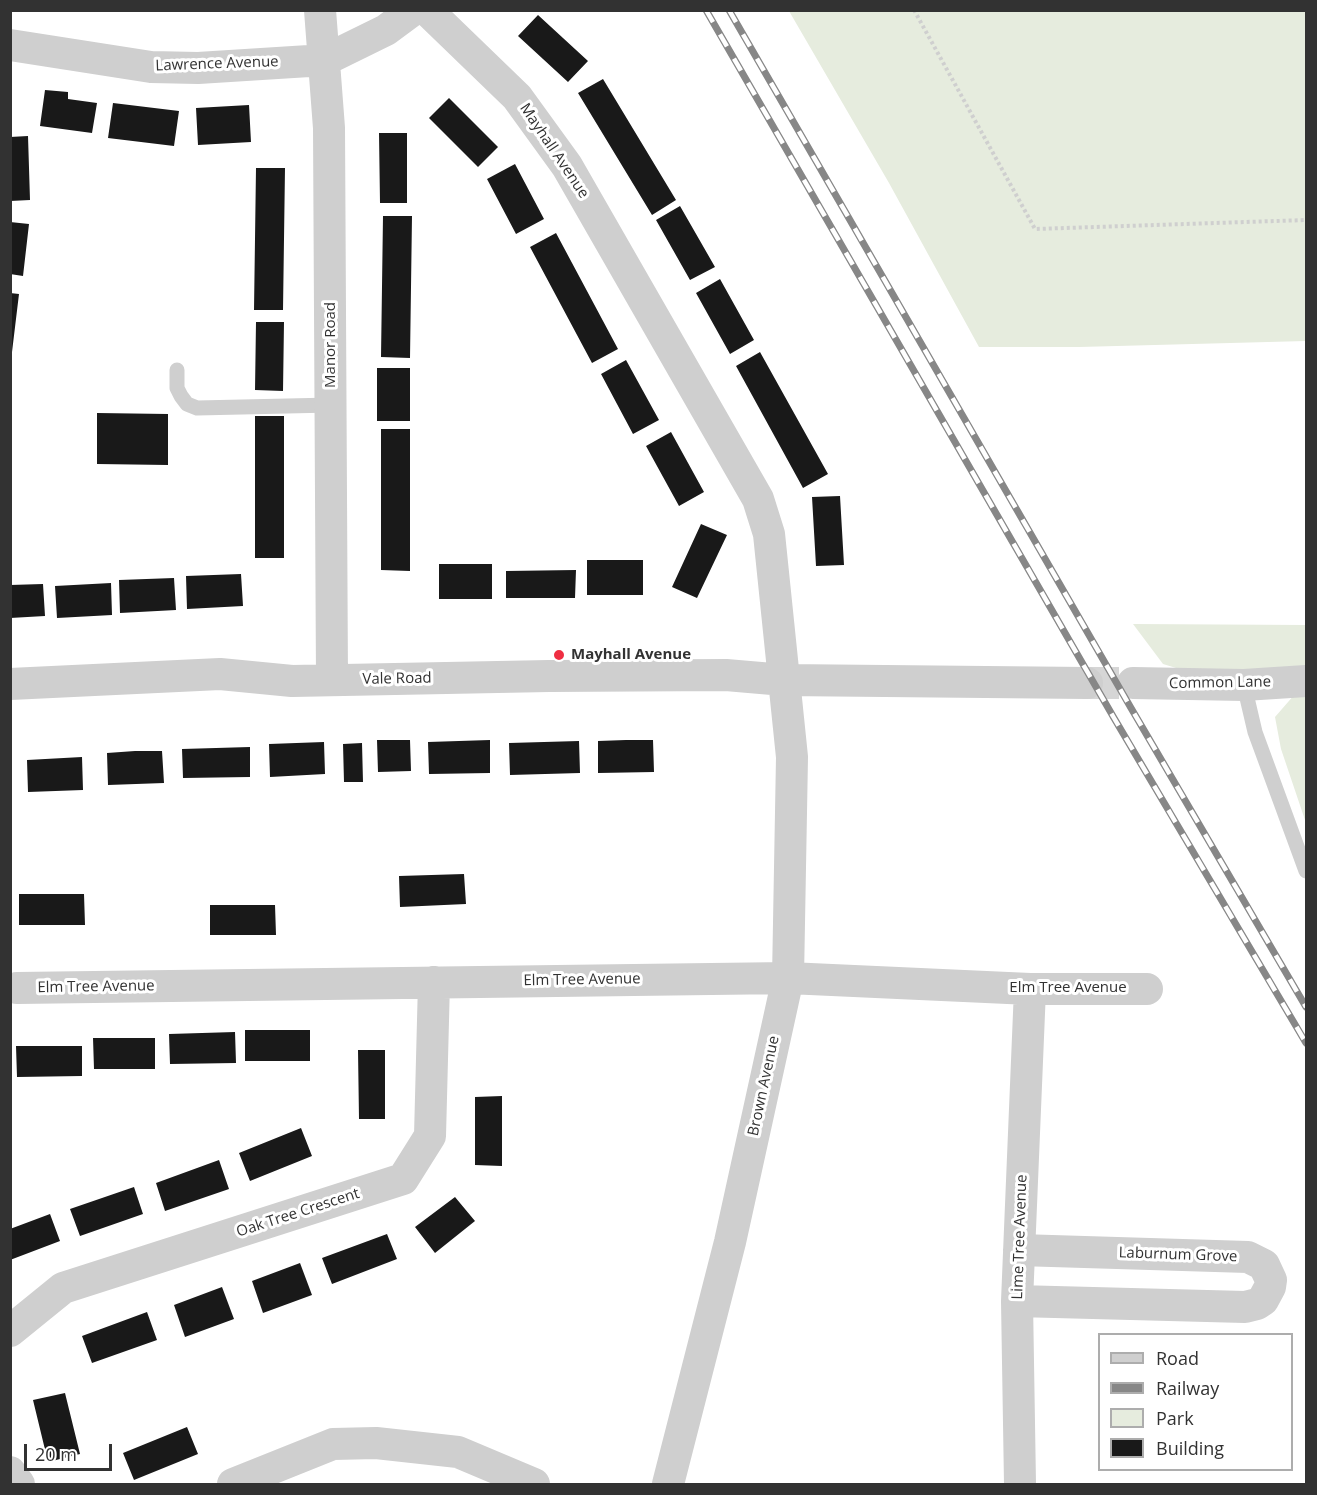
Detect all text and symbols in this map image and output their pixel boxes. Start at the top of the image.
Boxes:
street label: Lawrence Avenue [155,53,279,75]
street label: Mayhall Avenue [516,100,592,202]
street label: Manor Road [322,302,340,388]
place label: Mayhall Avenue [571,646,691,664]
marker: Mayhall Avenue [552,648,566,662]
street label: Vale Road [362,669,432,689]
street label: Common Lane [1169,673,1271,693]
street label: Elm Tree Avenue [523,970,641,990]
street label: Elm Tree Avenue [37,977,155,997]
street label: Elm Tree Avenue [1009,979,1127,997]
street label: Brown Avenue [745,1034,783,1138]
street label: Lime Tree Avenue [1009,1174,1031,1300]
street label: Oak Tree Crescent [234,1185,362,1241]
street label: Laburnum Grove [1118,1244,1238,1266]
legend [1098,1333,1293,1471]
text: Road [1156,1346,1199,1370]
text: Railway [1156,1376,1219,1400]
text: Park [1156,1406,1194,1430]
scale bar [27,1432,116,1470]
text: Building [1156,1436,1224,1460]
text: 20 m [35,1442,77,1466]

